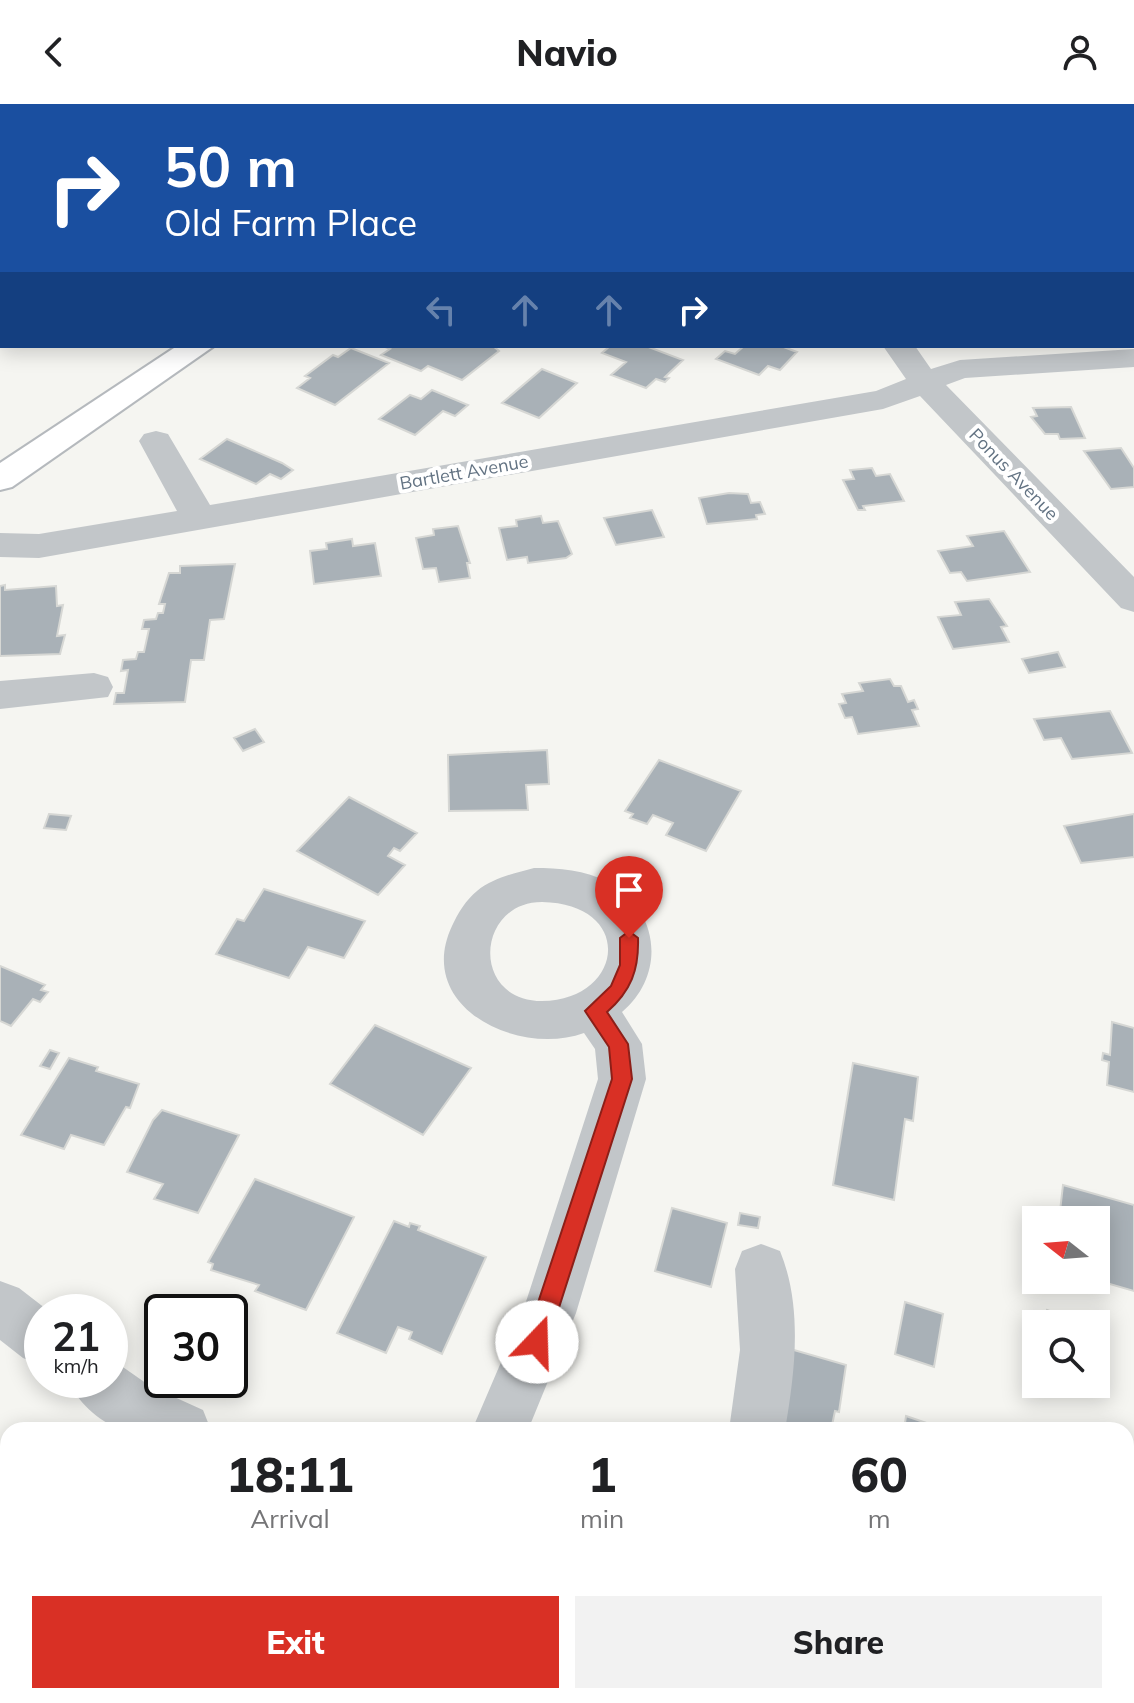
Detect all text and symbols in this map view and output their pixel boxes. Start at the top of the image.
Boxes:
icon: back [32,30,76,74]
text: Navio [516,30,618,75]
icon: person [1058,30,1102,74]
text: 50 m [164,131,297,201]
icon: right [32,136,136,240]
text: Old Farm Place [164,200,417,245]
icon: left [419,288,463,332]
icon: ahead [503,288,547,332]
icon: ahead [587,288,631,332]
icon: right [671,288,715,332]
street label: Ponus Avenue [964,423,1064,525]
street label: Bartlett Avenue [398,449,530,495]
pin [595,856,663,938]
icon: arrive [607,868,651,912]
north arrow [1022,1206,1110,1294]
map controls [1022,1206,1110,1398]
speed limit sign: 30 [144,1294,248,1398]
position arrow [495,1300,579,1384]
button: search [1022,1310,1110,1398]
text: 21 [52,1311,100,1361]
text: km/h [53,1353,99,1378]
text: 18:11 [226,1444,354,1504]
text: 1 [588,1444,616,1504]
text: 60 [850,1444,908,1504]
text: Arrival [250,1502,330,1535]
text: min [580,1502,624,1535]
text: m [868,1502,891,1535]
button: Exit [32,1596,559,1688]
button: Share [575,1596,1102,1688]

